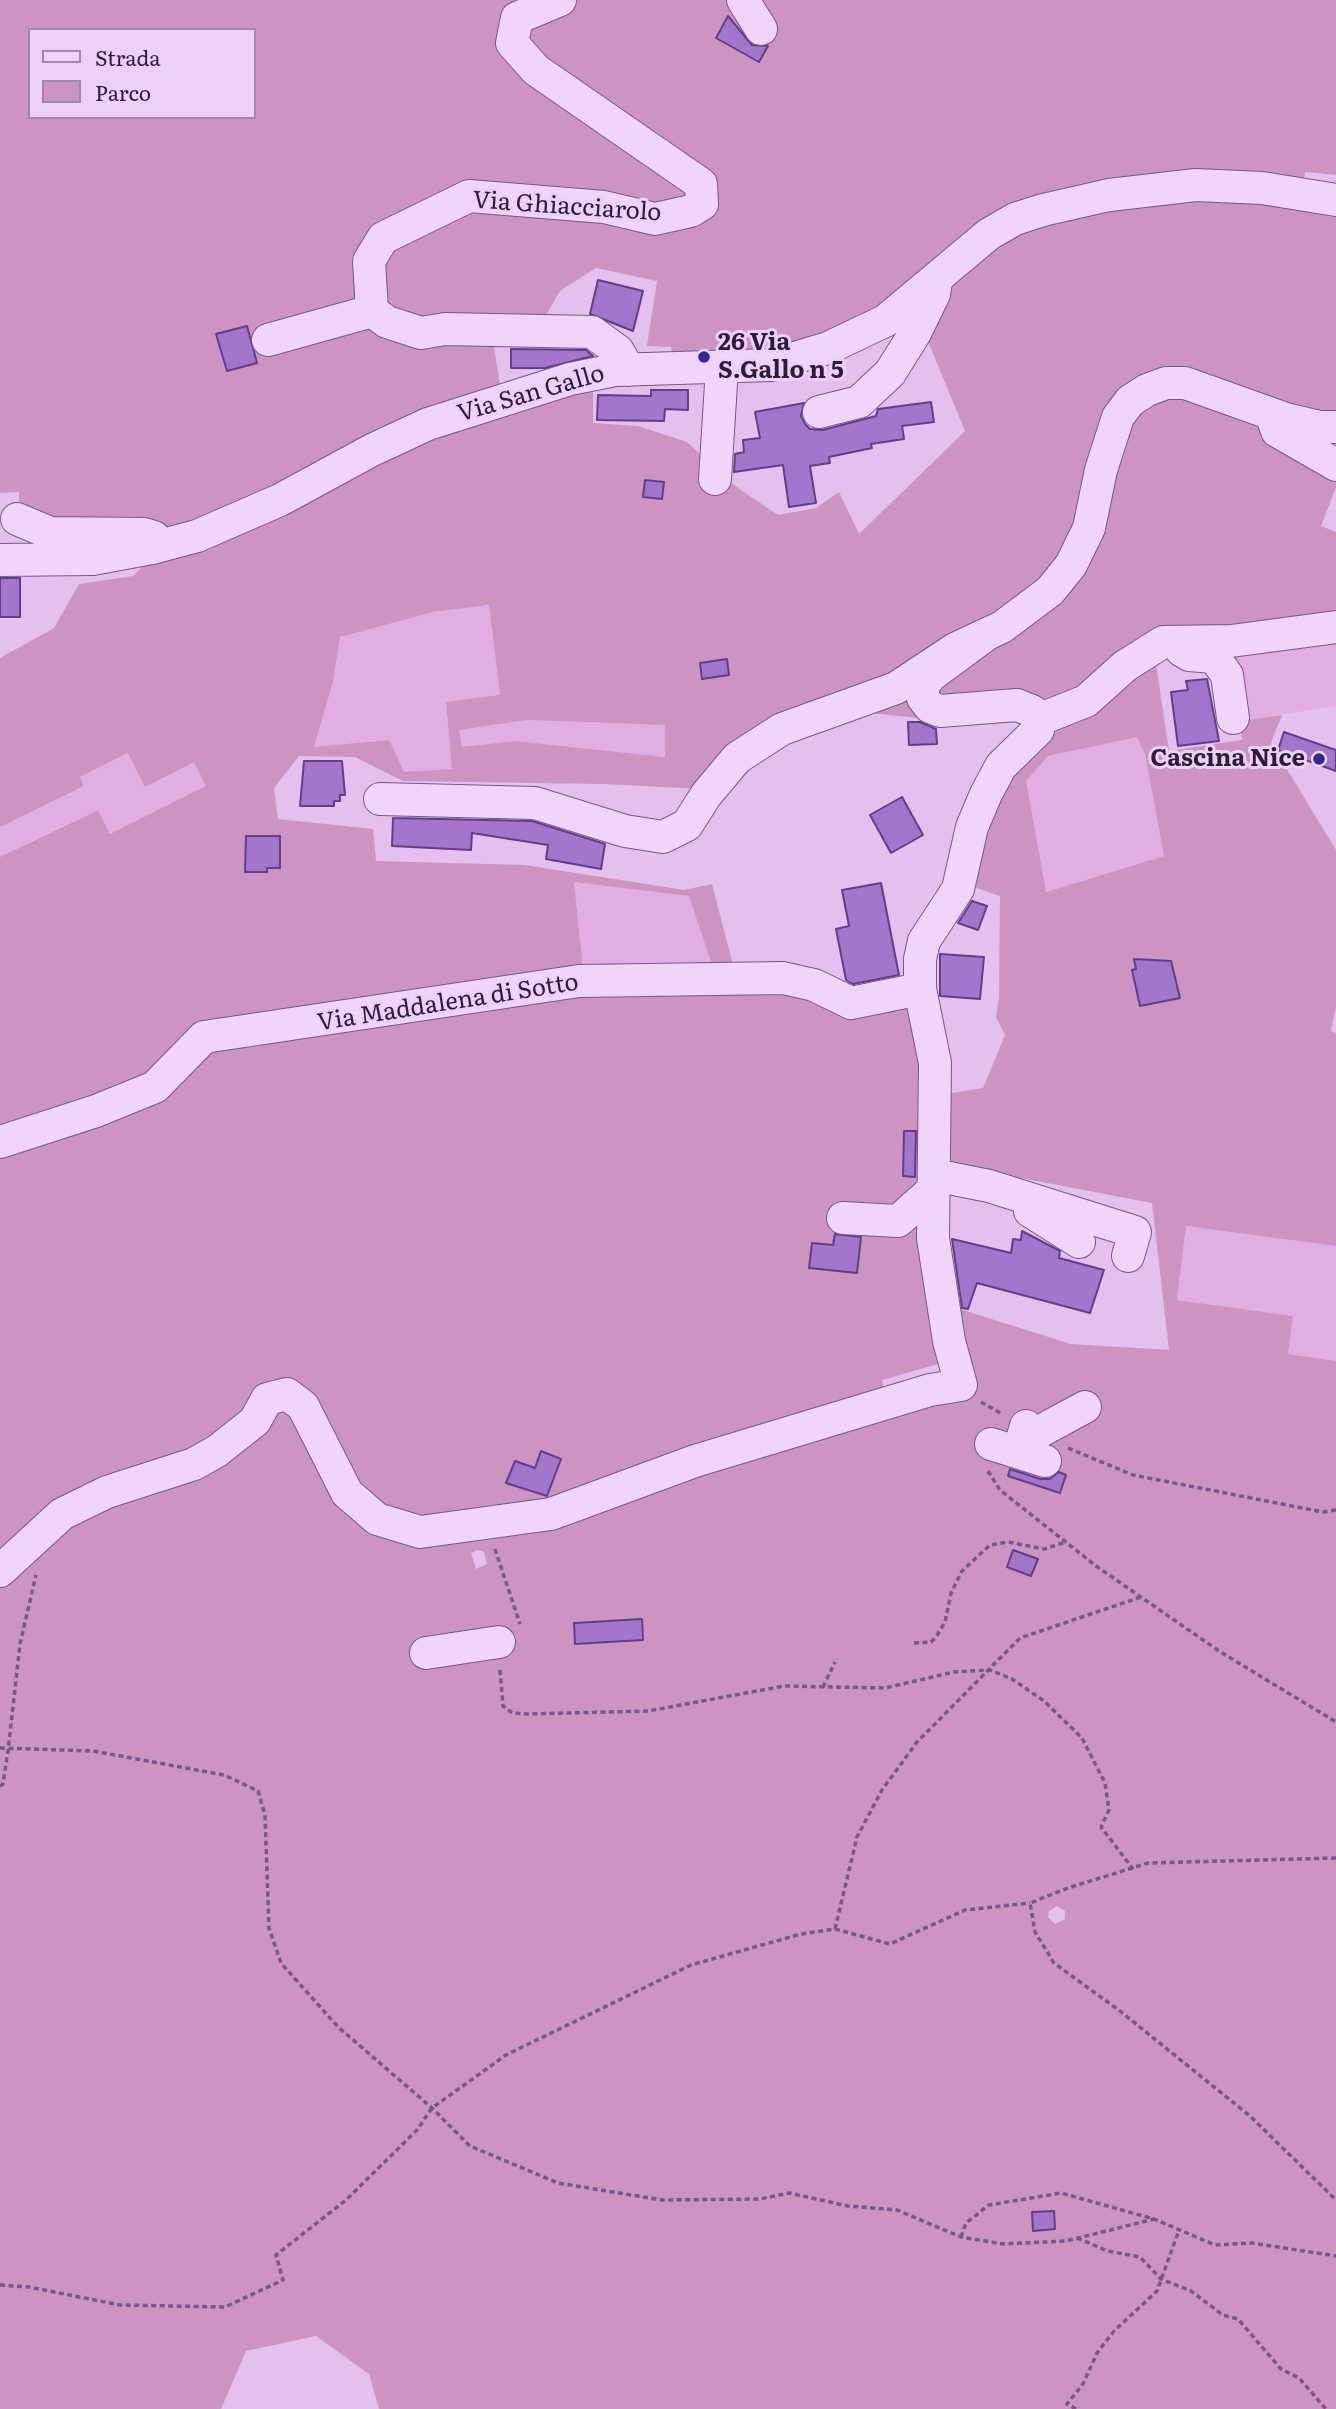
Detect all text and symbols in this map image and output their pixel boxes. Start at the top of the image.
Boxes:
legend [28,28,256,119]
text: Strada [95,41,161,72]
text: Parco [95,76,151,107]
street label: Via Ghiacciarolo [472,186,662,228]
place label: 26 Via S.Gallo n 5 [718,329,844,385]
marker: 26 Via S.Gallo n 5 [696,349,712,365]
street label: Via San Gallo [454,359,608,429]
place label: Cascina Nice [1150,745,1305,773]
marker: Cascina Nice [1311,751,1327,767]
street label: Via Maddalena di Sotto [315,968,581,1038]

